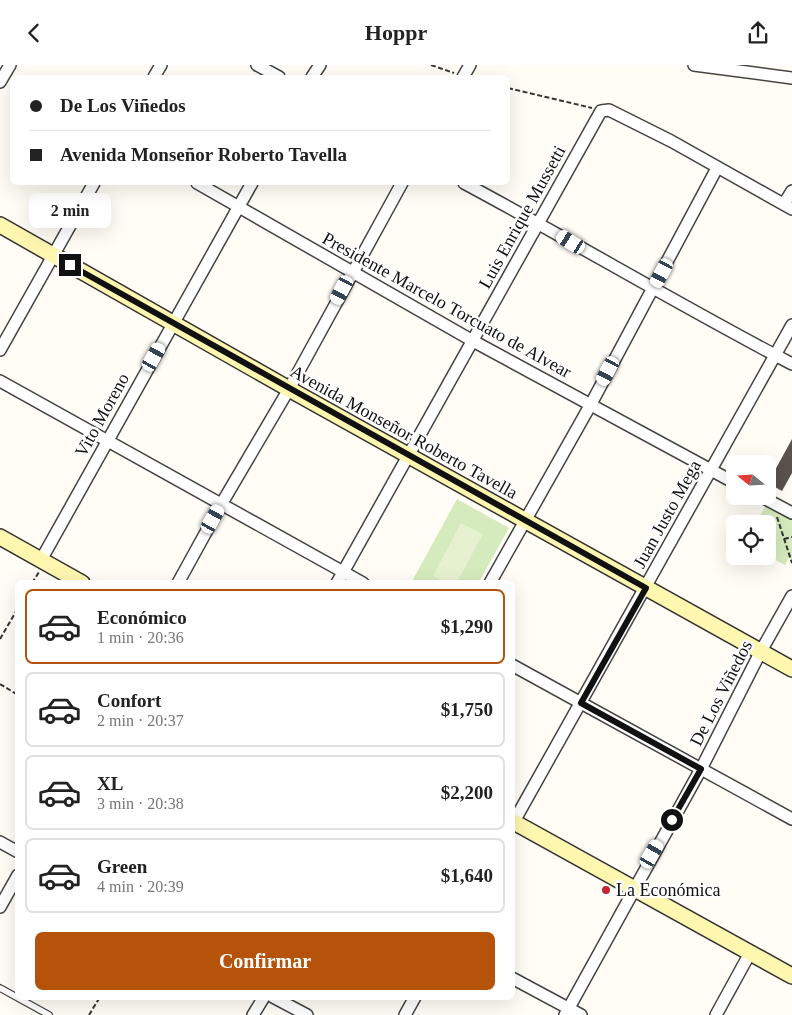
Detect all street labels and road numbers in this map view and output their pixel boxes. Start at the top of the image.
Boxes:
street label: Luis Enrique Mussetti [474,142,570,292]
street label: Presidente Marcelo Torcuato de Alvear [319,228,575,382]
street label: Avenida Monseñor Roberto Tavella [287,361,521,503]
street label: Vito Moreno [71,370,133,460]
street label: Juan Justo Mega [629,457,705,571]
street label: De Los Viñedos [686,637,756,749]

